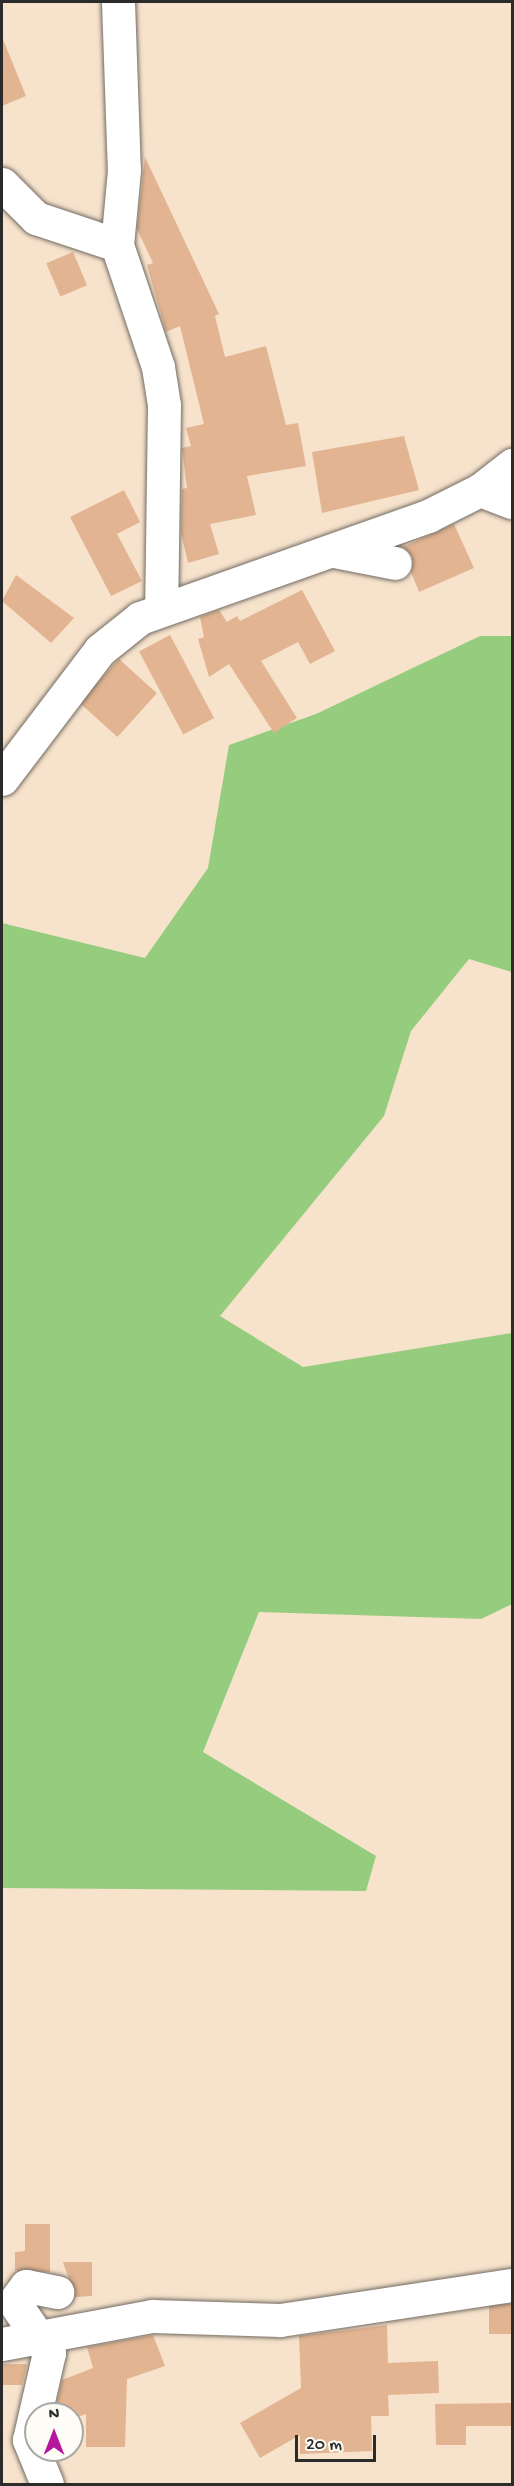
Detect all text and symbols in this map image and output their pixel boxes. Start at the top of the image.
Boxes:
north arrow [24,2402,84,2462]
text: N [49,2406,59,2425]
scale bar [298,2423,379,2461]
text: 20 m [306,2435,342,2456]

